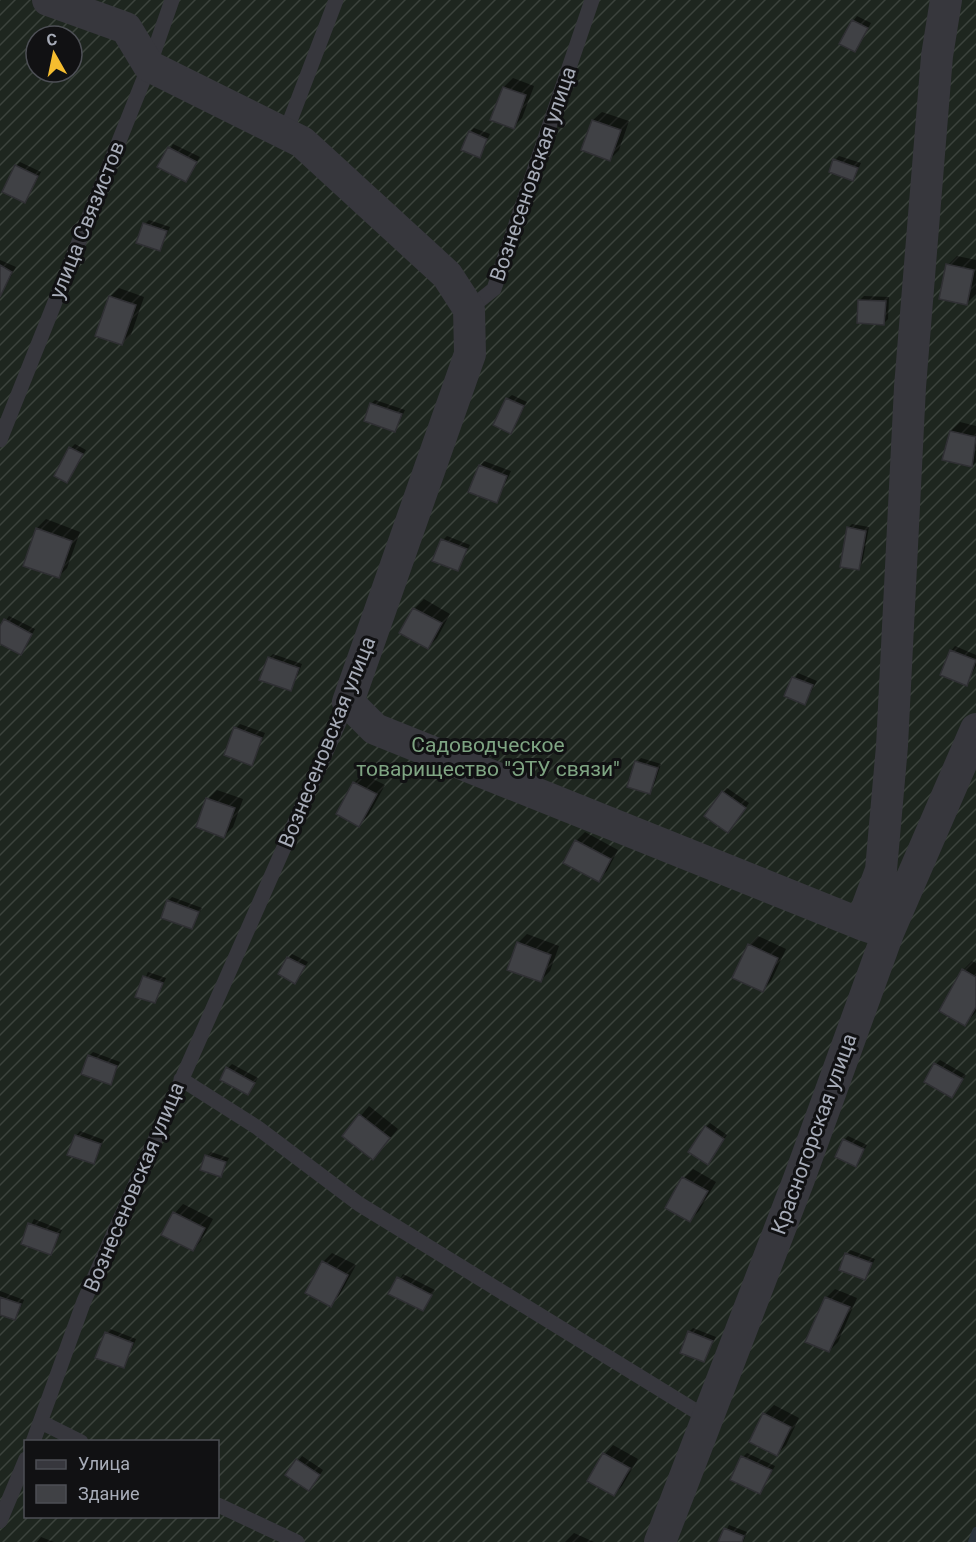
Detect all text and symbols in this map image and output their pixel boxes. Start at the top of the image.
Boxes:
north arrow [24,24,84,84]
text: С [45,29,58,50]
street label: Вознесеновская улица [485,64,581,284]
street label: улица Связистов [45,138,129,302]
street label: Вознесеновская улица [274,633,380,851]
park label: Садоводческое товарищество "ЭТУ связи" [356,733,620,781]
street label: Красногорская улица [766,1030,862,1238]
street label: Вознесеновская улица [79,1079,189,1295]
legend [24,1440,219,1518]
text: Улица [78,1453,130,1474]
text: Здание [78,1483,140,1504]

